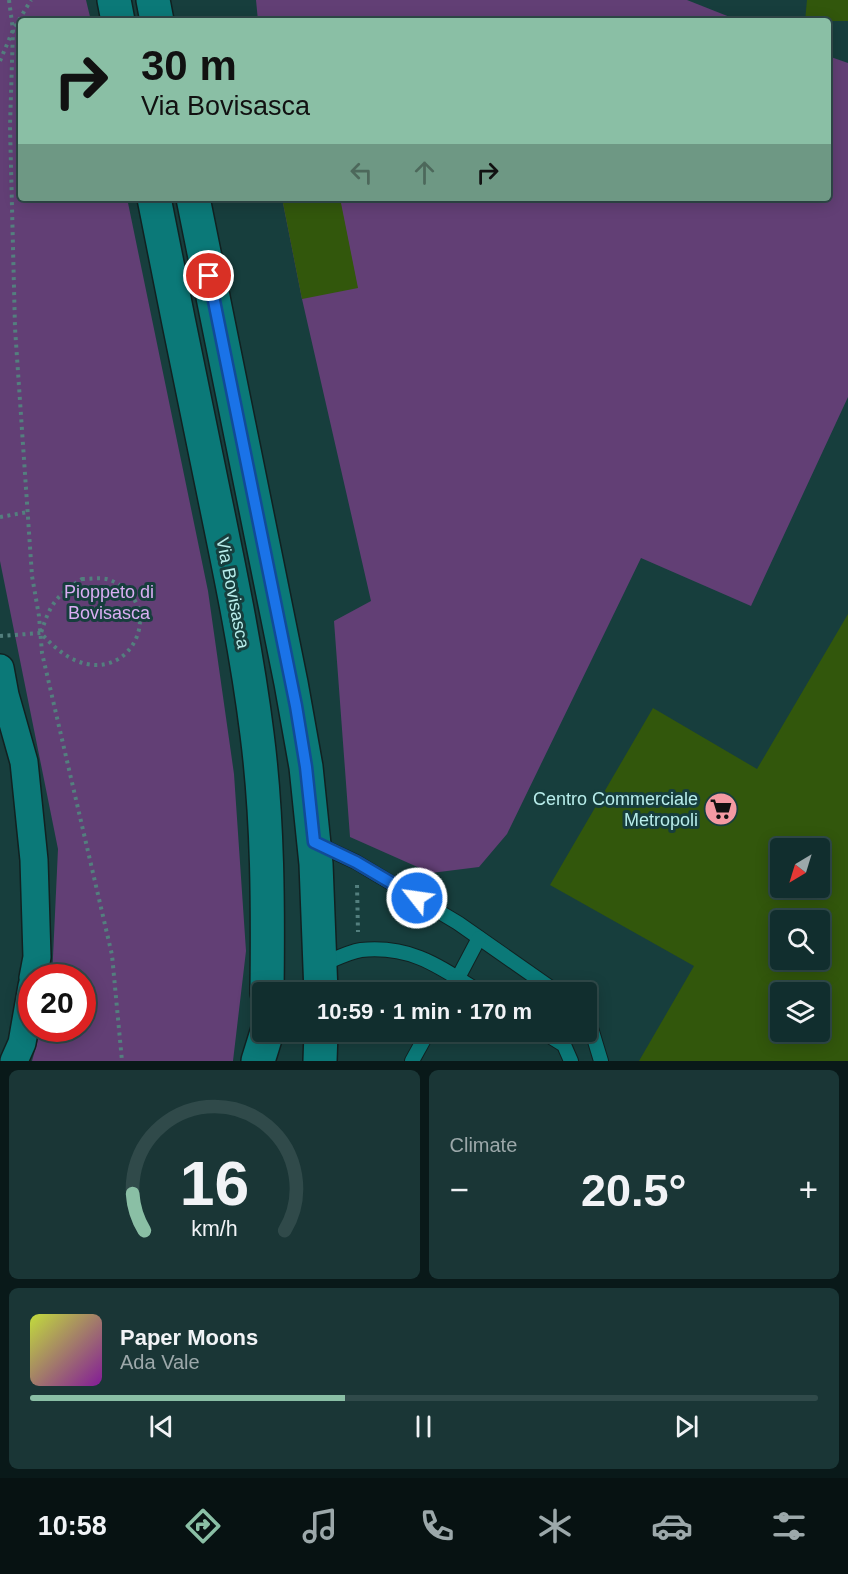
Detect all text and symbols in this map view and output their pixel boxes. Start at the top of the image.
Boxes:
icon: right [42,42,120,120]
text: 30 m [141,42,237,89]
text: Via Bovisasca [141,91,310,121]
icon: left [345,156,378,189]
icon: ahead [408,156,441,189]
icon: right [471,156,504,189]
pin [183,250,234,301]
icon: arrive [192,259,225,292]
street label: Via Bovisasca [212,536,254,651]
park label: Pioppeto di Bovisasca [64,582,154,623]
place label: Centro Commerciale Metropoli [533,789,698,830]
supermarket icon: Centro Commerciale Metropoli [703,791,739,827]
north arrow [770,838,830,898]
map controls [770,838,830,1042]
position arrow [385,866,449,930]
button: search [770,910,830,970]
speed limit sign: 20 [18,964,96,1042]
button: layers [770,982,830,1042]
text: 10:59 · 1 min · 170 m [317,999,532,1024]
text: Climate [450,1134,517,1156]
text: 16 [180,1149,249,1218]
text: 20.5° [581,1165,687,1216]
text: − [450,1171,469,1208]
text: + [799,1171,818,1208]
text: km/h [191,1218,237,1242]
text: Paper Moons [120,1325,258,1350]
text: Ada Vale [120,1351,200,1373]
icon: previous [145,1410,178,1443]
icon: pause [407,1410,440,1443]
icon: next [670,1410,703,1443]
icon: directions [182,1505,224,1547]
icon: music [299,1505,341,1547]
icon: phone [416,1505,458,1547]
icon: climate [534,1505,576,1547]
icon: car [651,1505,693,1547]
icon: filters [768,1505,810,1547]
text: 10:58 [38,1511,107,1541]

